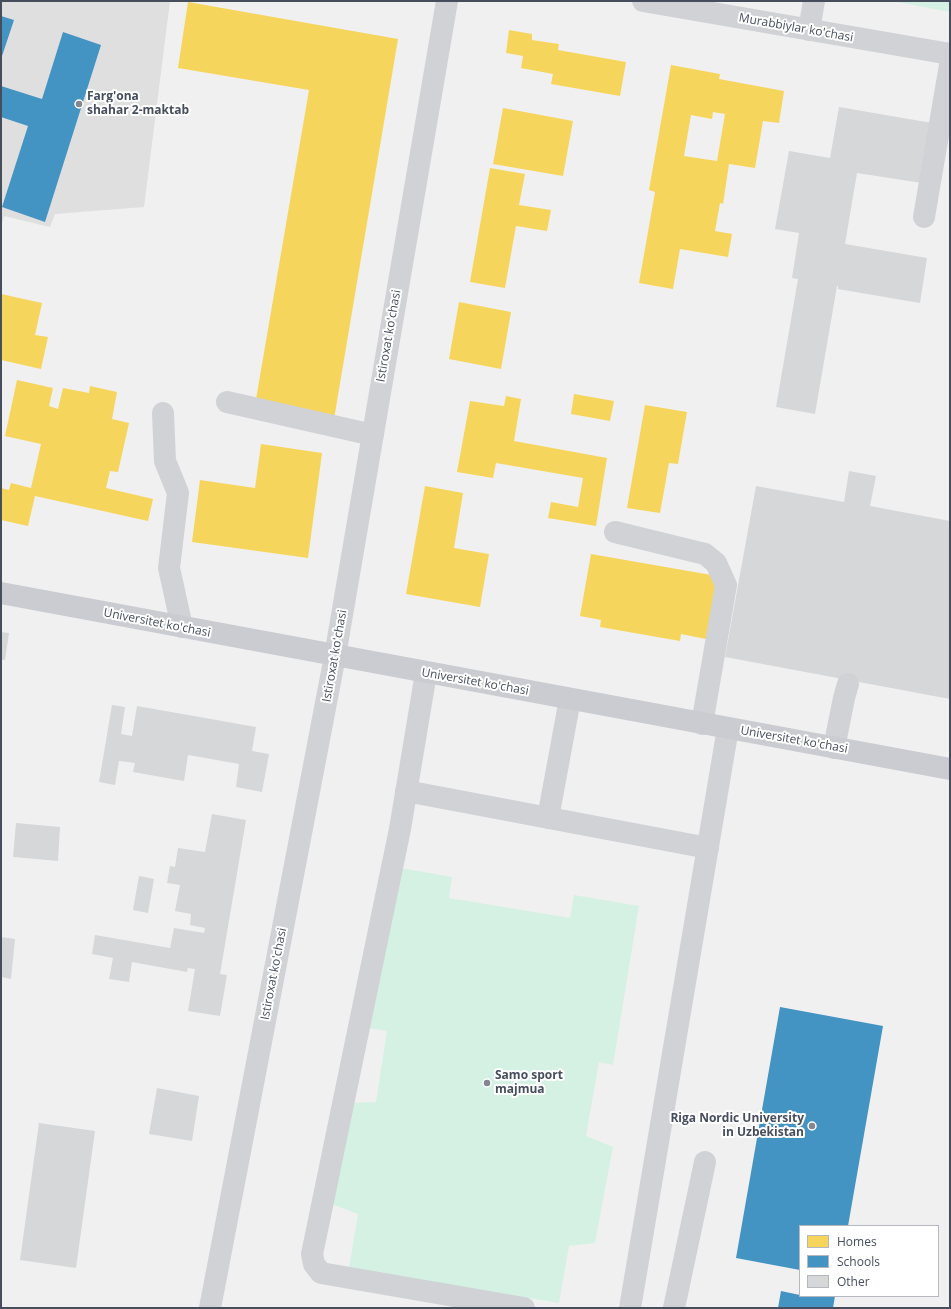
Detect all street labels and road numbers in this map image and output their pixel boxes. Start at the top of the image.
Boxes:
street label: Murabbiylar ko'chasi [738,11,854,45]
street label: Istiroxat koʻchasi [374,289,404,383]
street label: Universitet ko'chasi [102,606,212,640]
street label: Istiroxat koʻchasi [320,609,350,703]
street label: Universitet ko'chasi [420,665,530,699]
street label: Universitet ko'chasi [739,723,849,757]
street label: Istiroxat koʻchasi [258,927,290,1021]

